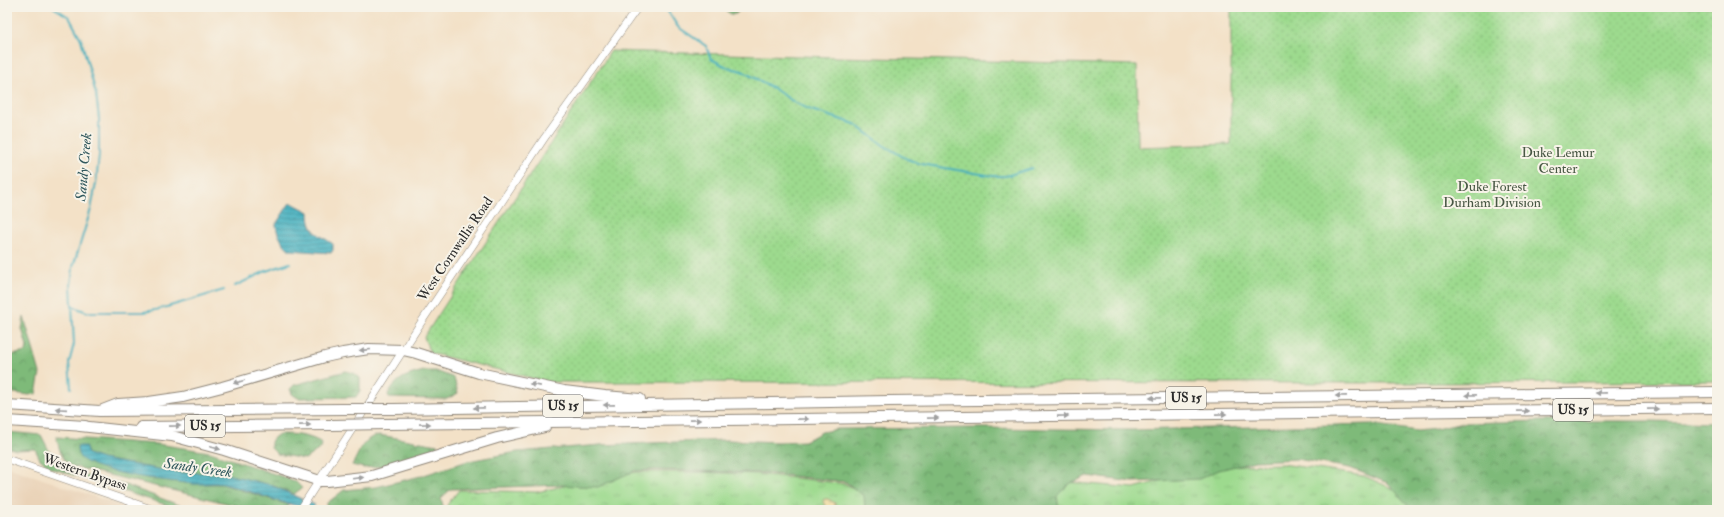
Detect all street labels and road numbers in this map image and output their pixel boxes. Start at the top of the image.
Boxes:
street label: West Cornwallis Road [413,193,496,305]
road number: US 15 [1166,387,1206,409]
road number: US 15 [543,395,583,417]
road number: US 15 [1553,399,1593,421]
road number: US 15 [185,415,225,437]
street label: Western Bypass [40,449,129,495]

